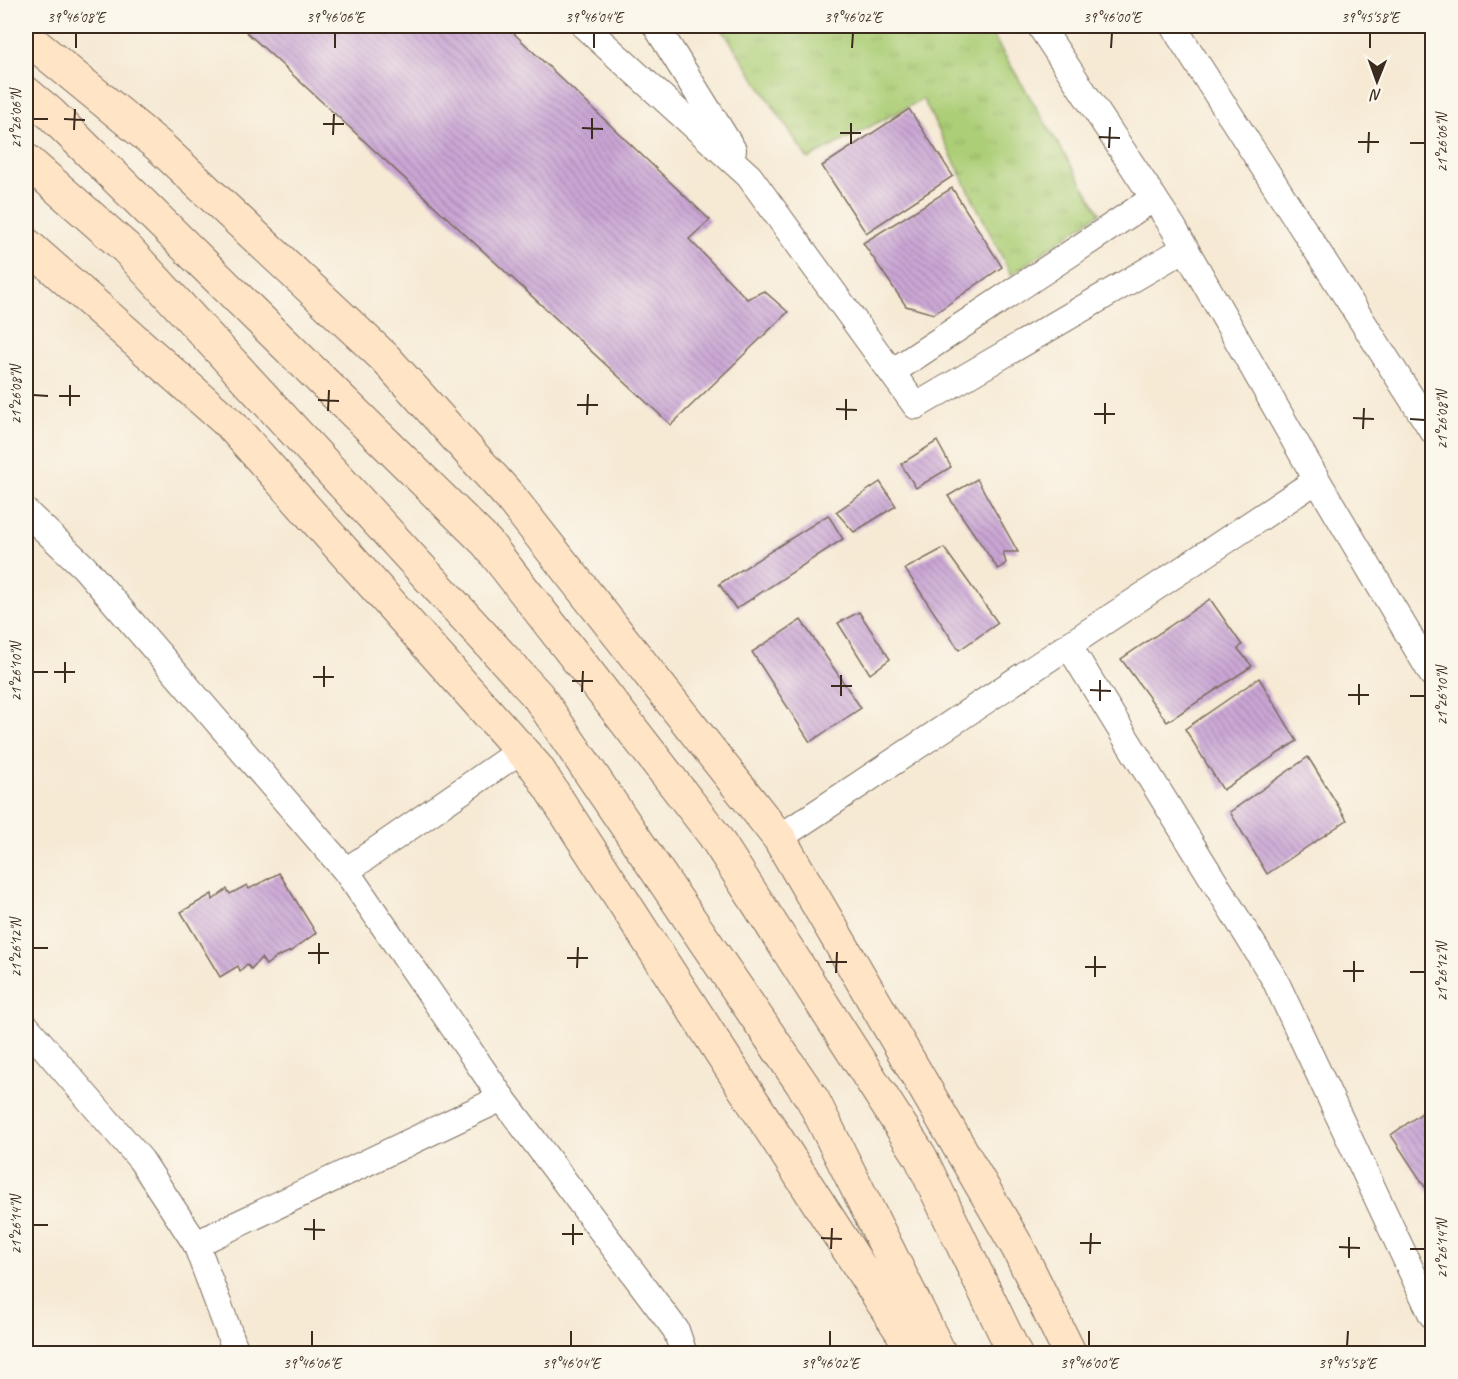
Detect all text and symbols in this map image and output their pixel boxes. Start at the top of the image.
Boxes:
text: 39°46'08"E [47,8,107,27]
text: 39°46'06"E [306,8,366,27]
text: 39°46'04"E [565,8,625,27]
text: 39°46'02"E [824,8,884,27]
text: 39°46'00"E [1083,8,1143,27]
text: 39°45'58"E [1341,8,1401,27]
north arrow [1347,51,1407,111]
text: N [1369,85,1382,105]
text: 21°26'06"N [7,86,26,149]
text: 21°26'06"N [1433,110,1452,173]
text: 21°26'08"N [7,362,26,425]
text: 21°26'08"N [1433,387,1452,450]
text: 21°26'10"N [7,639,26,702]
text: 21°26'10"N [1433,663,1452,726]
text: 21°26'12"N [7,915,26,978]
text: 21°26'12"N [1433,939,1452,1002]
text: 21°26'14"N [7,1192,26,1255]
text: 21°26'14"N [1433,1216,1452,1279]
text: 39°46'06"E [283,1354,343,1373]
text: 39°46'04"E [542,1354,602,1373]
text: 39°46'02"E [801,1354,861,1373]
text: 39°46'00"E [1060,1354,1120,1373]
text: 39°45'58"E [1318,1354,1378,1373]

